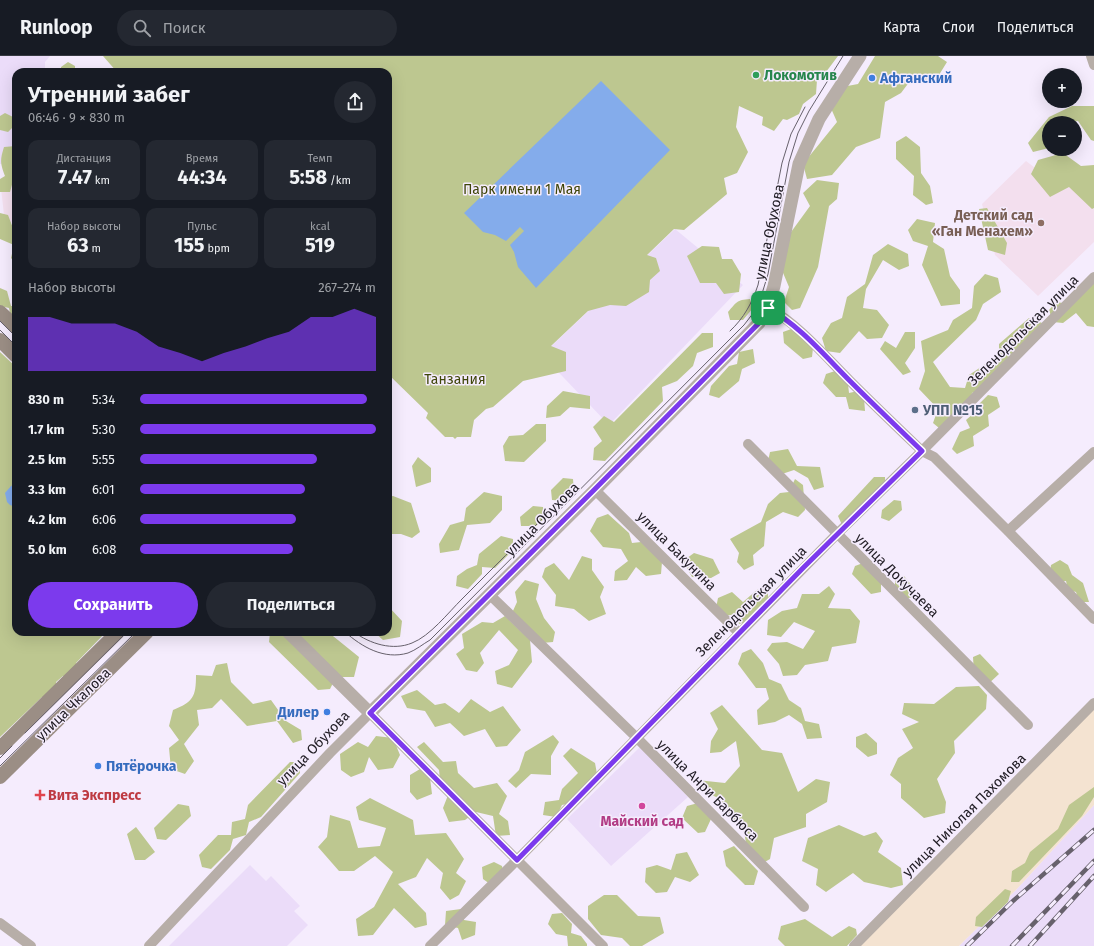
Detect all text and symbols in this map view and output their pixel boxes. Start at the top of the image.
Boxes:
search box [117,10,397,46]
text: Runloop [20,16,93,39]
icon: search [131,17,153,39]
text: Поиск [163,19,205,37]
text: Карта [883,19,920,36]
text: Слои [942,19,975,36]
text: Поделиться [997,19,1074,36]
place label: Локомотив [764,67,837,84]
map controls [1042,68,1082,156]
button: + [1042,68,1082,108]
marker: Локомотив [751,70,761,80]
place label: Афганский [879,70,952,87]
marker: Афганский [867,73,877,83]
text: Утренний забег [28,81,190,108]
button: share [334,81,376,123]
text: 06:46 · 9 × 830 m [28,110,125,125]
button: − [1042,116,1082,156]
text: Дистанция [57,152,111,165]
text: Время [186,152,218,165]
text: Темп [308,152,332,165]
text: 7.47 [58,165,92,189]
text: 44:34 [177,165,227,189]
text: 5:58 [289,165,327,189]
text: km [92,174,110,187]
text: /km [327,174,351,187]
park label: Парк имени 1 Мая [463,181,581,198]
street label: улица Обухова [751,183,788,282]
place label: Детский сад «Ган Менахем» [932,207,1033,240]
marker: Детский сад «Ган Менахем» [1036,218,1046,228]
text: Набор высоты [47,220,121,233]
text: Пульс [187,220,217,233]
text: kcal [310,220,330,233]
text: 63 [67,233,89,257]
text: 155 [174,233,205,257]
text: 519 [305,233,335,257]
text: m [89,242,101,255]
text: bpm [205,242,230,255]
street label: Зеленодольская улица [964,271,1082,389]
text: Набор высоты [28,280,116,295]
text: 267–274 m [318,280,376,295]
pin [751,291,785,325]
icon: arrive [757,297,779,319]
park label: Танзания [424,371,486,388]
text: 830 m [28,392,64,407]
text: 5:34 [92,392,115,407]
place label: УПП №15 [922,402,983,419]
marker: УПП №15 [910,405,920,415]
text: 1.7 km [28,422,64,437]
text: 5:30 [92,422,116,437]
text: 2.5 km [28,452,66,467]
text: 5:55 [92,452,115,467]
street label: улица Обухова [502,479,583,560]
text: 3.3 km [28,482,66,497]
text: 6:01 [92,482,115,497]
street label: улица Бакунина [633,508,720,595]
text: 4.2 km [28,512,66,527]
text: 6:06 [92,512,116,527]
street label: улица Докучаева [851,530,942,621]
text: 5.0 km [28,542,67,557]
text: 6:08 [92,542,116,557]
street label: Зеленодольская улица [692,542,810,660]
button: Сохранить [28,582,198,628]
button: Поделиться [206,582,376,628]
street label: улица Чкалова [32,664,114,744]
place label: Дилер [277,704,319,721]
street label: улица Обухова [273,707,353,789]
marker: Дилер [322,707,332,717]
street label: улица Анри Барбюса [653,736,762,845]
street label: улица Николая Пахомова [899,750,1030,881]
place label: Пятёрочка [106,758,177,775]
marker: Пятёрочка [93,761,103,771]
place label: Вита Экспресс [48,787,141,804]
marker: Вита Экспресс [35,790,45,800]
marker: Майский сад [637,801,647,811]
place label: Майский сад [600,813,684,830]

